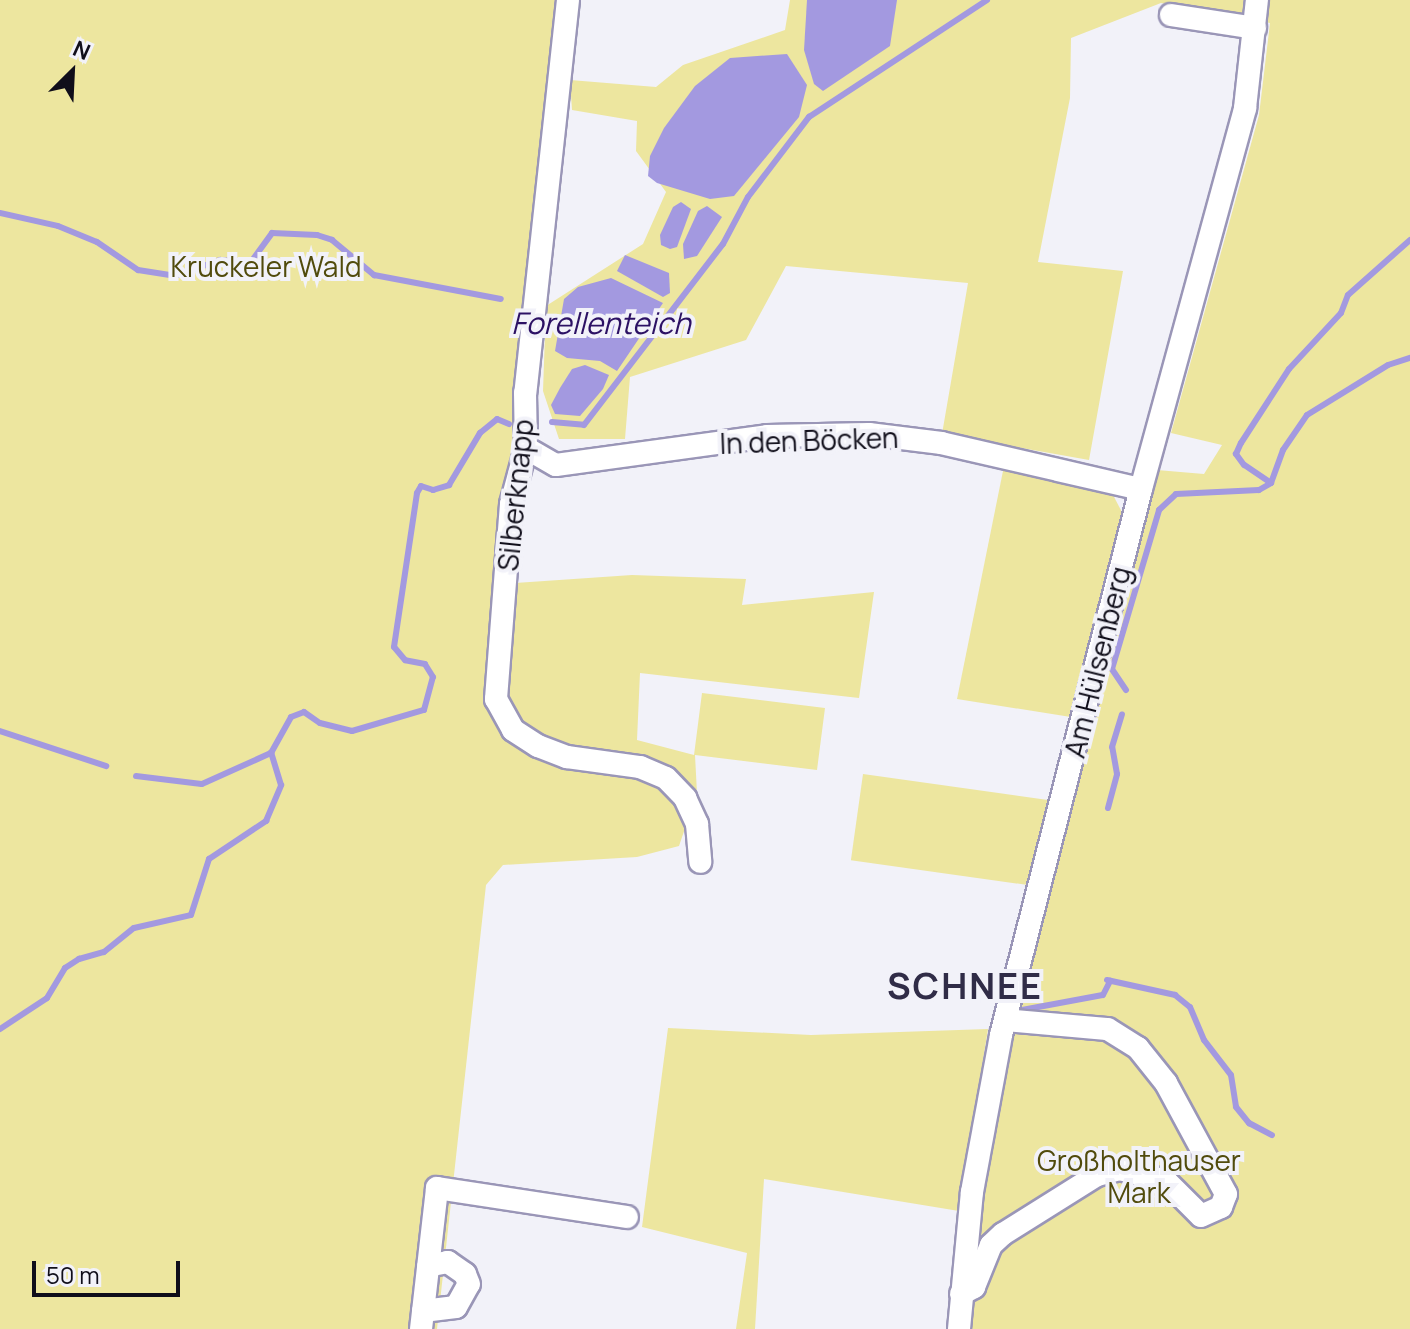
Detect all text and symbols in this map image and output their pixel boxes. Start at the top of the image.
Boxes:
north arrow [32,32,112,112]
text: N [68,33,95,67]
park label: Kruckeler Wald [170,249,362,283]
water label: Forellenteich [511,305,691,341]
street label: Silberknapp [490,417,540,573]
street label: In den Böcken [719,420,899,460]
street label: Am Hülsenberg [1057,563,1137,761]
district label: SCHNEE [887,964,1043,1008]
park label: Großholthauser Mark [1037,1143,1241,1209]
scale bar [36,1245,184,1295]
text: 50 m [46,1258,100,1291]

